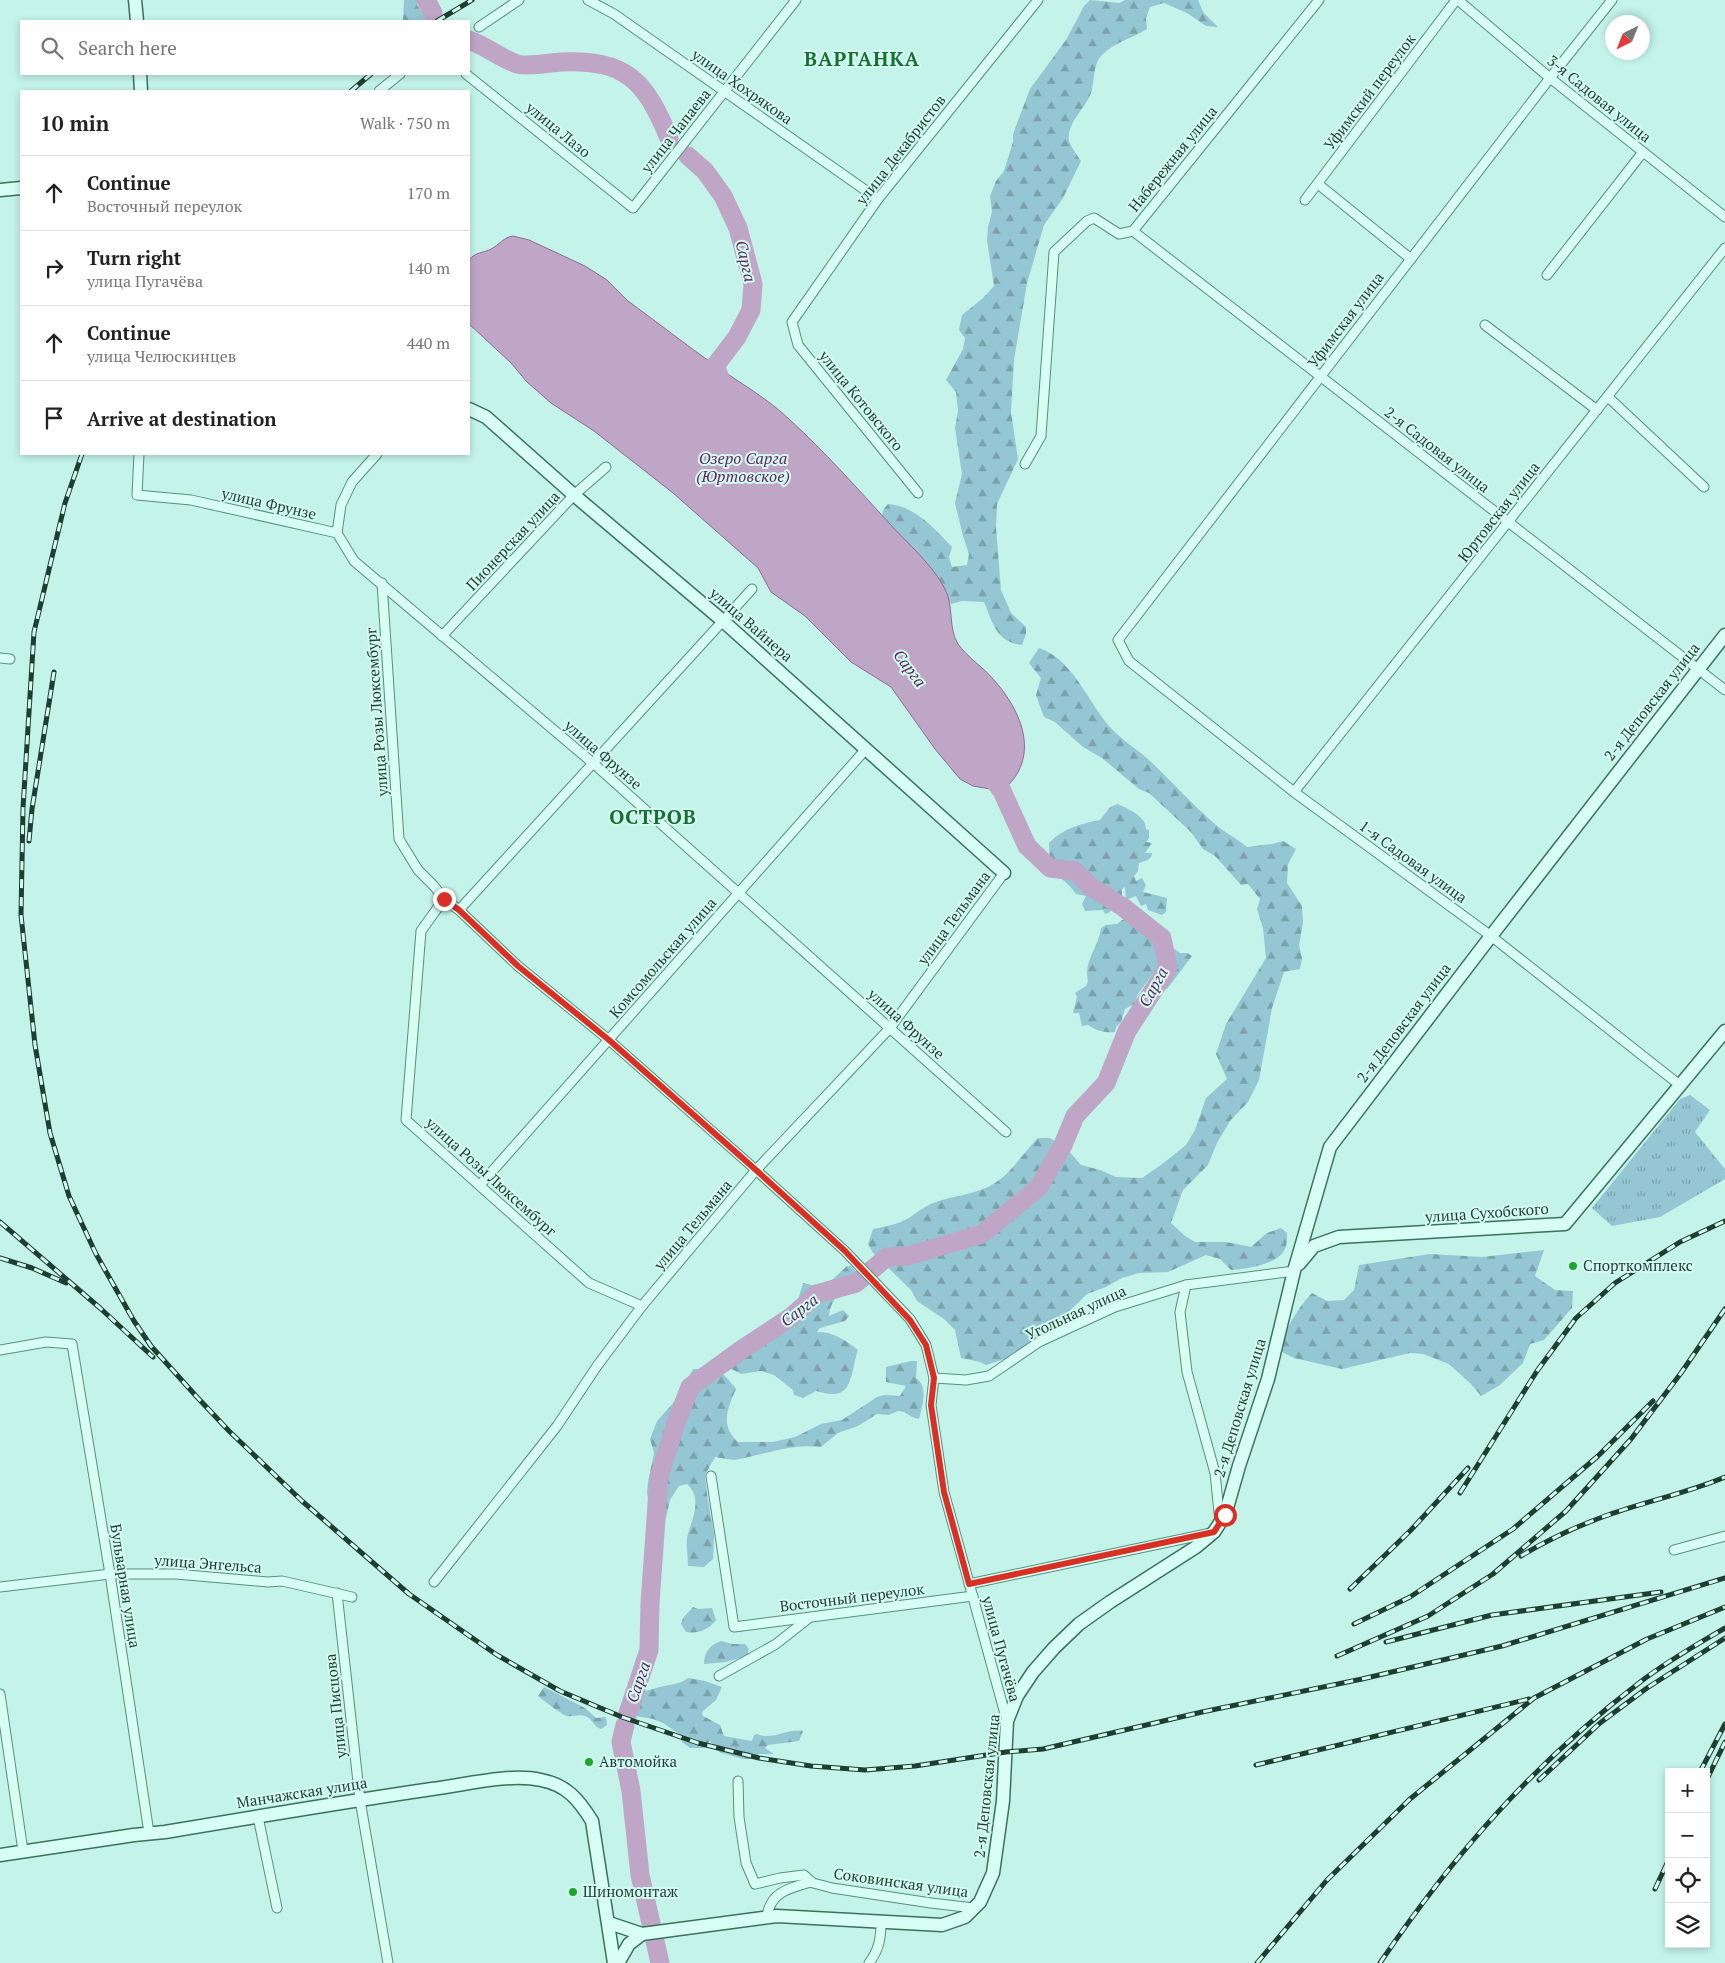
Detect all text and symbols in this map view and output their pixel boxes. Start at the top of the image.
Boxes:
north arrow [1605,15,1650,60]
search box [20,20,470,75]
street label: Уфимский переулок [1319,29,1420,154]
icon: search [38,34,66,62]
text: Search here [78,35,177,60]
street label: улица Хохрякова [688,43,797,129]
district label: ВАРГАНКА [804,45,920,72]
street label: 3-я Садовая улица [1543,50,1656,147]
street label: улица Чапаева [635,84,715,177]
street label: улица Декабристов [850,90,950,209]
street label: улица Лазо [521,96,595,161]
street label: Набережная улица [1123,101,1221,215]
text: 10 min [40,109,109,137]
text: Walk · 750 m [360,112,450,134]
text: Continue [87,170,171,195]
icon: ahead [40,179,68,207]
text: 170 m [407,182,450,204]
text: Восточный переулок [87,195,242,217]
water label: Сарга [731,238,761,284]
text: Turn right [87,245,181,270]
icon: right [40,254,68,282]
text: 140 m [407,257,450,279]
street label: Уфимская улица [1303,267,1388,371]
text: улица Пугачёва [87,270,203,292]
text: Continue [87,320,171,345]
icon: ahead [40,329,68,357]
text: 440 m [407,332,450,354]
text: улица Челюскинцев [87,345,236,367]
street label: улица Котовского [814,345,908,455]
street label: 2-я Садовая улица [1381,402,1495,497]
icon: arrive [40,404,68,432]
text: Arrive at destination [87,406,276,431]
water label: Озеро Сарга (Юртовское) [696,447,790,487]
street label: Юртовская улица [1453,457,1544,566]
street label: улица Фрунзе [219,482,318,524]
street label: Пионерская улица [461,486,564,594]
street label: улица Вайнера [705,582,798,666]
street label: улица Розы Люксембург [360,627,392,798]
street label: 2-я Деповская улица [1599,638,1704,764]
water label: Сарга [889,645,931,691]
street label: улица Фрунзе [560,714,647,793]
district label: ОСТРОВ [609,803,697,830]
street label: 1-я Садовая улица [1356,815,1472,907]
street label: улица Тельмана [912,866,994,969]
route end [433,888,456,911]
street label: Комсомольская улица [604,892,720,1022]
street label: 2-я Деповская улица [1352,958,1455,1086]
water label: Сарга [1133,963,1173,1011]
street label: улица Фрунзе [863,983,949,1063]
street label: улица Розы Люксембург [421,1112,562,1241]
street label: улица Тельмана [648,1175,736,1274]
street label: улица Сухобского [1423,1198,1549,1226]
place label: Спорткомплекс [1583,1255,1693,1275]
marker: Спорткомплекс [1567,1260,1579,1272]
street label: Угольная улица [1022,1280,1129,1344]
water label: Сарга [776,1289,822,1331]
street label: 2-я Деповская улица [1208,1335,1270,1480]
route start [1214,1504,1237,1527]
street label: Бульварная улица [106,1522,146,1650]
street label: улица Энгельса [153,1549,263,1577]
street label: Восточный переулок [778,1578,926,1616]
street label: улица Пугачёва [978,1593,1026,1704]
street label: улица Писцова [320,1652,351,1760]
water label: Сарга [621,1659,655,1705]
street label: 2-я Деповская улица [969,1713,1004,1859]
place label: Автомойка [599,1751,677,1771]
marker: Автомойка [583,1756,595,1768]
map controls [1665,1768,1710,1948]
button: + [1665,1768,1710,1813]
street label: Манчажская улица [235,1772,369,1812]
button: − [1665,1813,1710,1858]
button: locate [1665,1858,1710,1903]
street label: Соковинская улица [833,1863,970,1901]
place label: Шиномонтаж [583,1881,678,1901]
marker: Шиномонтаж [567,1886,579,1898]
button: layers [1665,1903,1710,1948]

